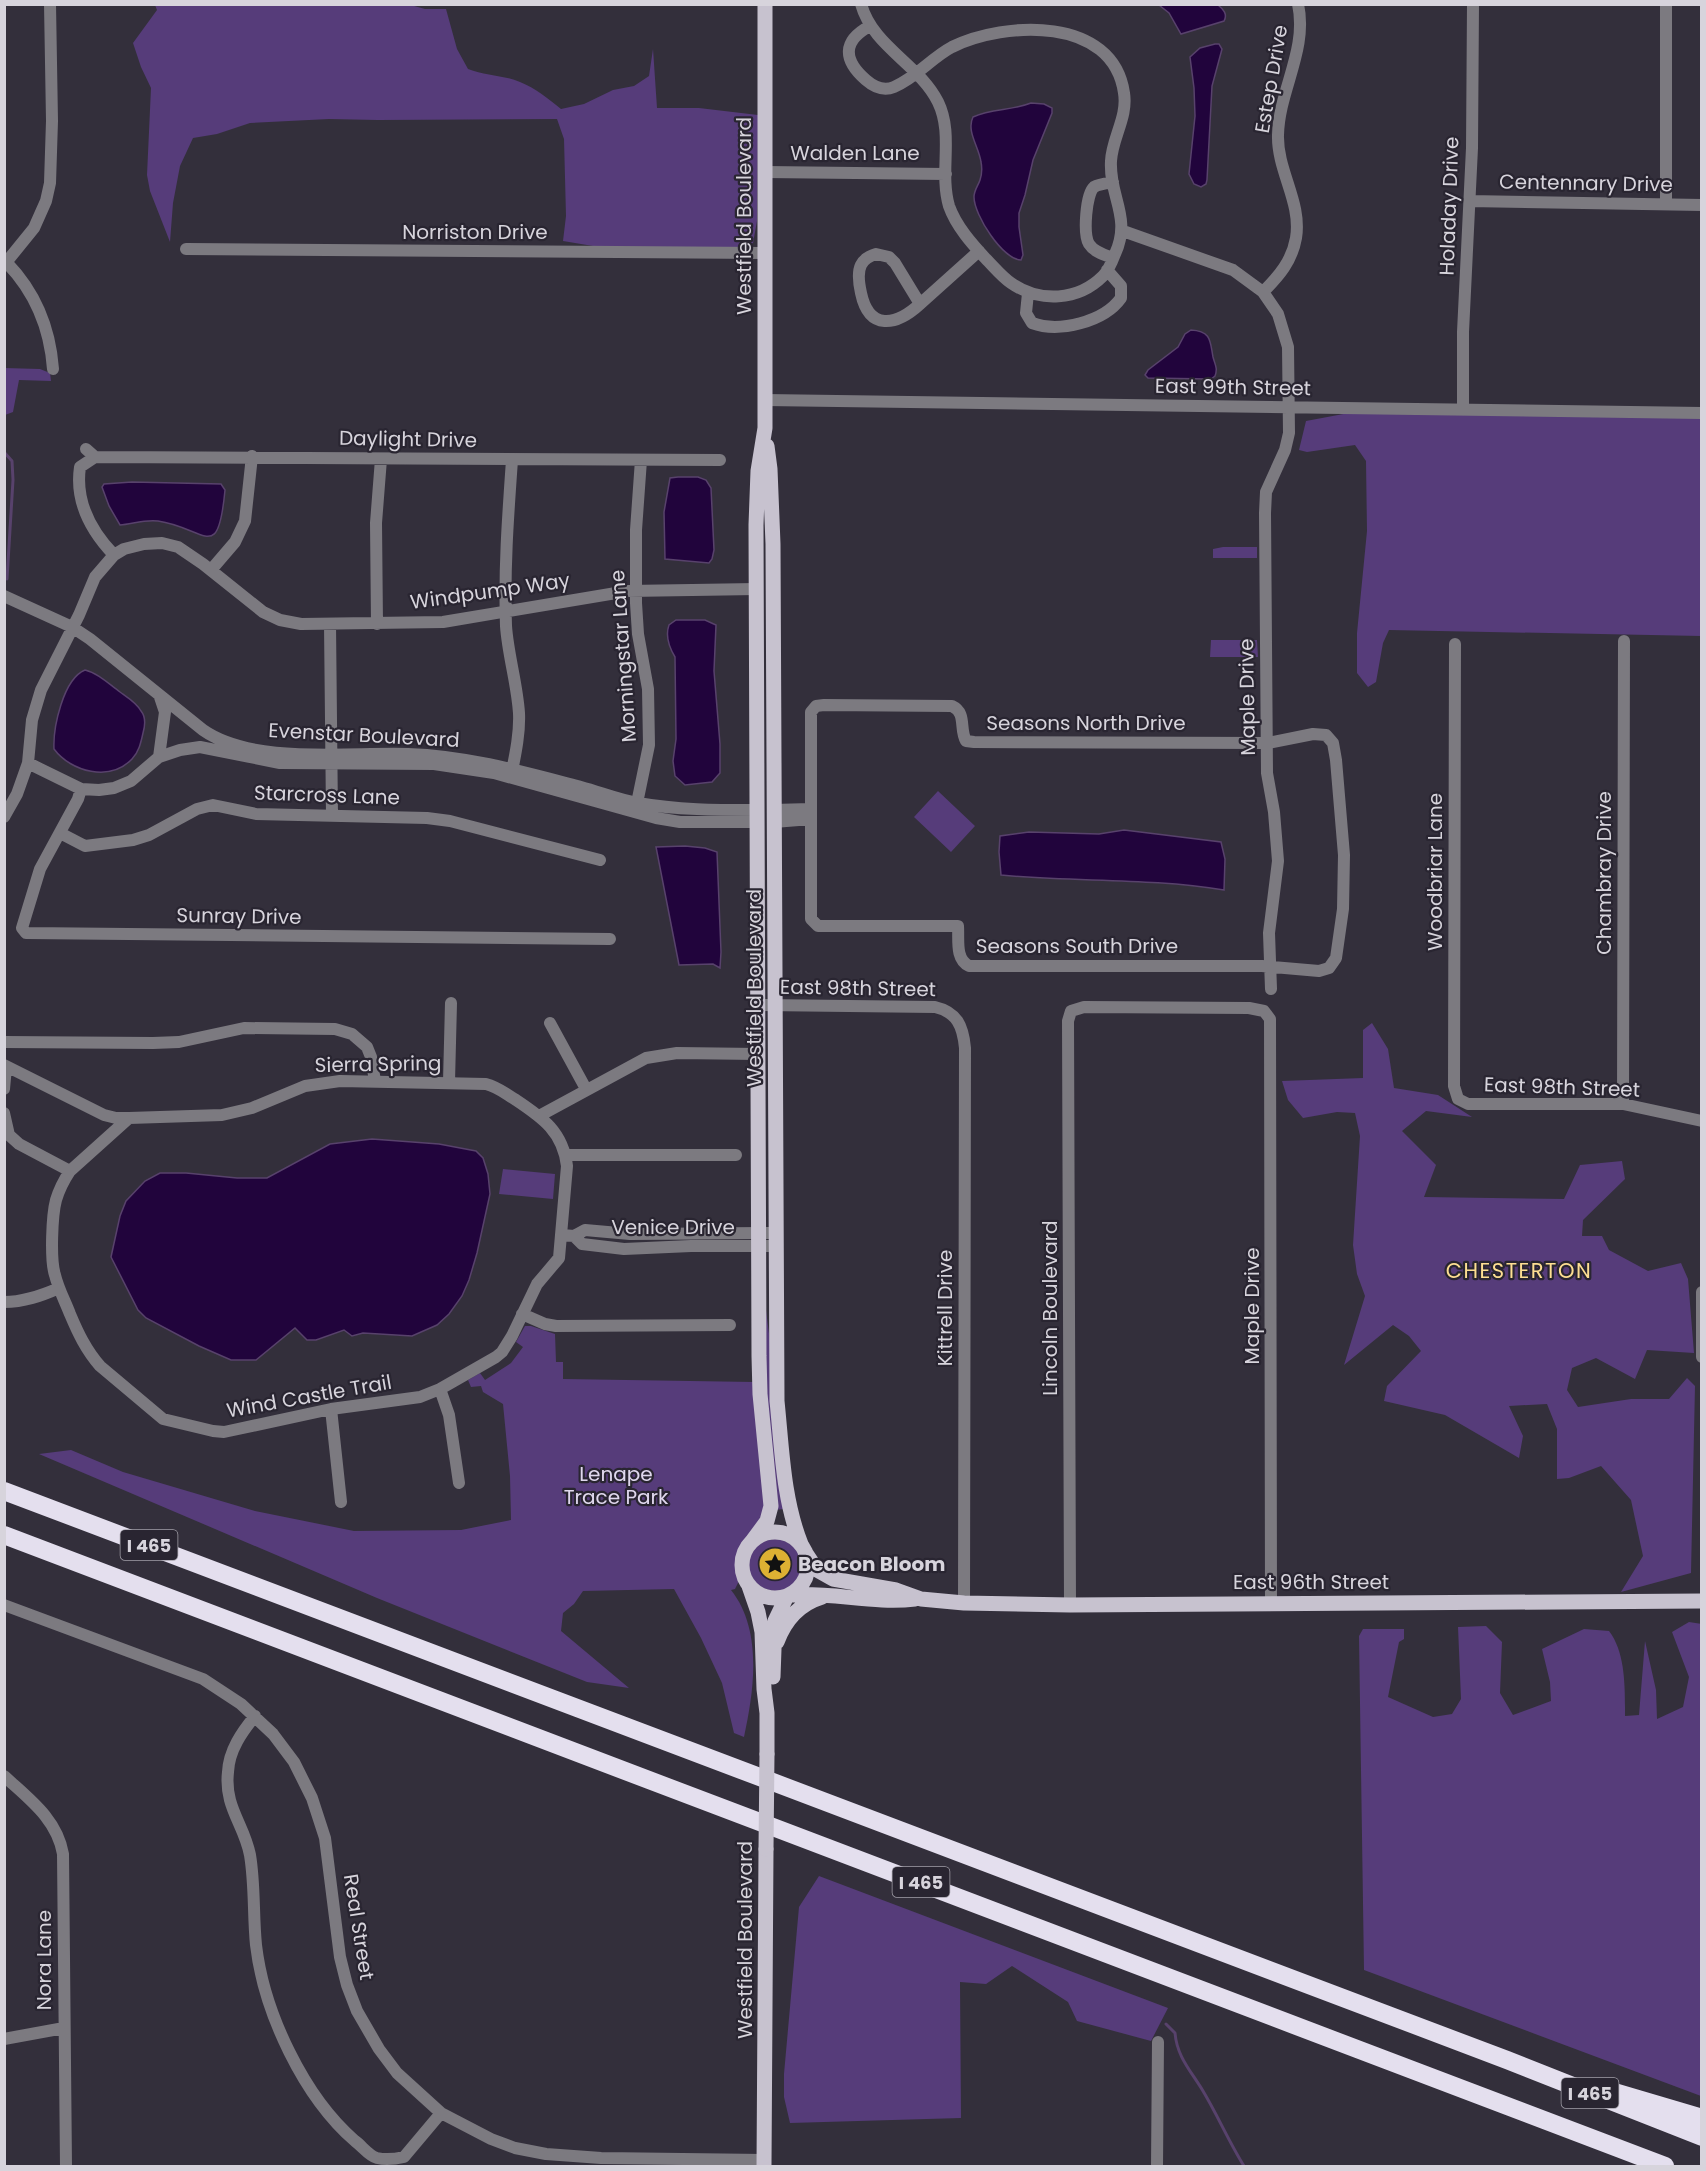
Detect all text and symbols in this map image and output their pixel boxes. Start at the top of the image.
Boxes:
street label: Estep Drive [1248,23,1294,135]
street label: Westfield Boulevard [730,117,758,315]
street label: Holaday Drive [1433,136,1465,276]
street label: Walden Lane [790,139,920,167]
street label: Centennary Drive [1499,167,1673,199]
street label: Norriston Drive [402,218,548,246]
street label: East 99th Street [1155,372,1311,402]
street label: Daylight Drive [339,424,477,454]
street label: Windpump Way [408,566,572,616]
street label: Morningstar Lane [603,569,643,743]
street label: Maple Drive [1232,638,1262,756]
street label: Seasons North Drive [986,709,1186,737]
street label: Evenstar Boulevard [268,716,460,754]
street label: Starcross Lane [254,778,400,812]
street label: Chambray Drive [1590,791,1618,955]
street label: Woodbriar Lane [1421,793,1449,951]
street label: Westfield Boulevard [740,889,768,1087]
street label: Sunray Drive [176,901,302,931]
street label: Seasons South Drive [976,932,1178,960]
street label: East 98th Street [780,973,936,1003]
street label: Sierra Spring [314,1049,442,1079]
street label: East 98th Street [1484,1070,1640,1104]
street label: Venice Drive [611,1213,735,1241]
street label: Lincoln Boulevard [1036,1220,1064,1396]
street label: Maple Drive [1238,1247,1266,1365]
street label: Kittrell Drive [931,1250,959,1366]
district label: CHESTERTON [1446,1256,1592,1285]
street label: Wind Castle Trail [224,1368,394,1424]
park label: Lenape Trace Park [564,1460,669,1511]
road number: I 465 [120,1530,178,1560]
place icon: Beacon Bloom [757,1546,793,1582]
place label: Beacon Bloom [798,1550,945,1578]
street label: East 96th Street [1233,1568,1389,1596]
street label: Westfield Boulevard [731,1841,759,2039]
road number: I 465 [892,1867,950,1897]
street label: Real Street [337,1872,381,1982]
street label: Nora Lane [30,1910,58,2010]
road number: I 465 [1562,2078,1618,2108]

